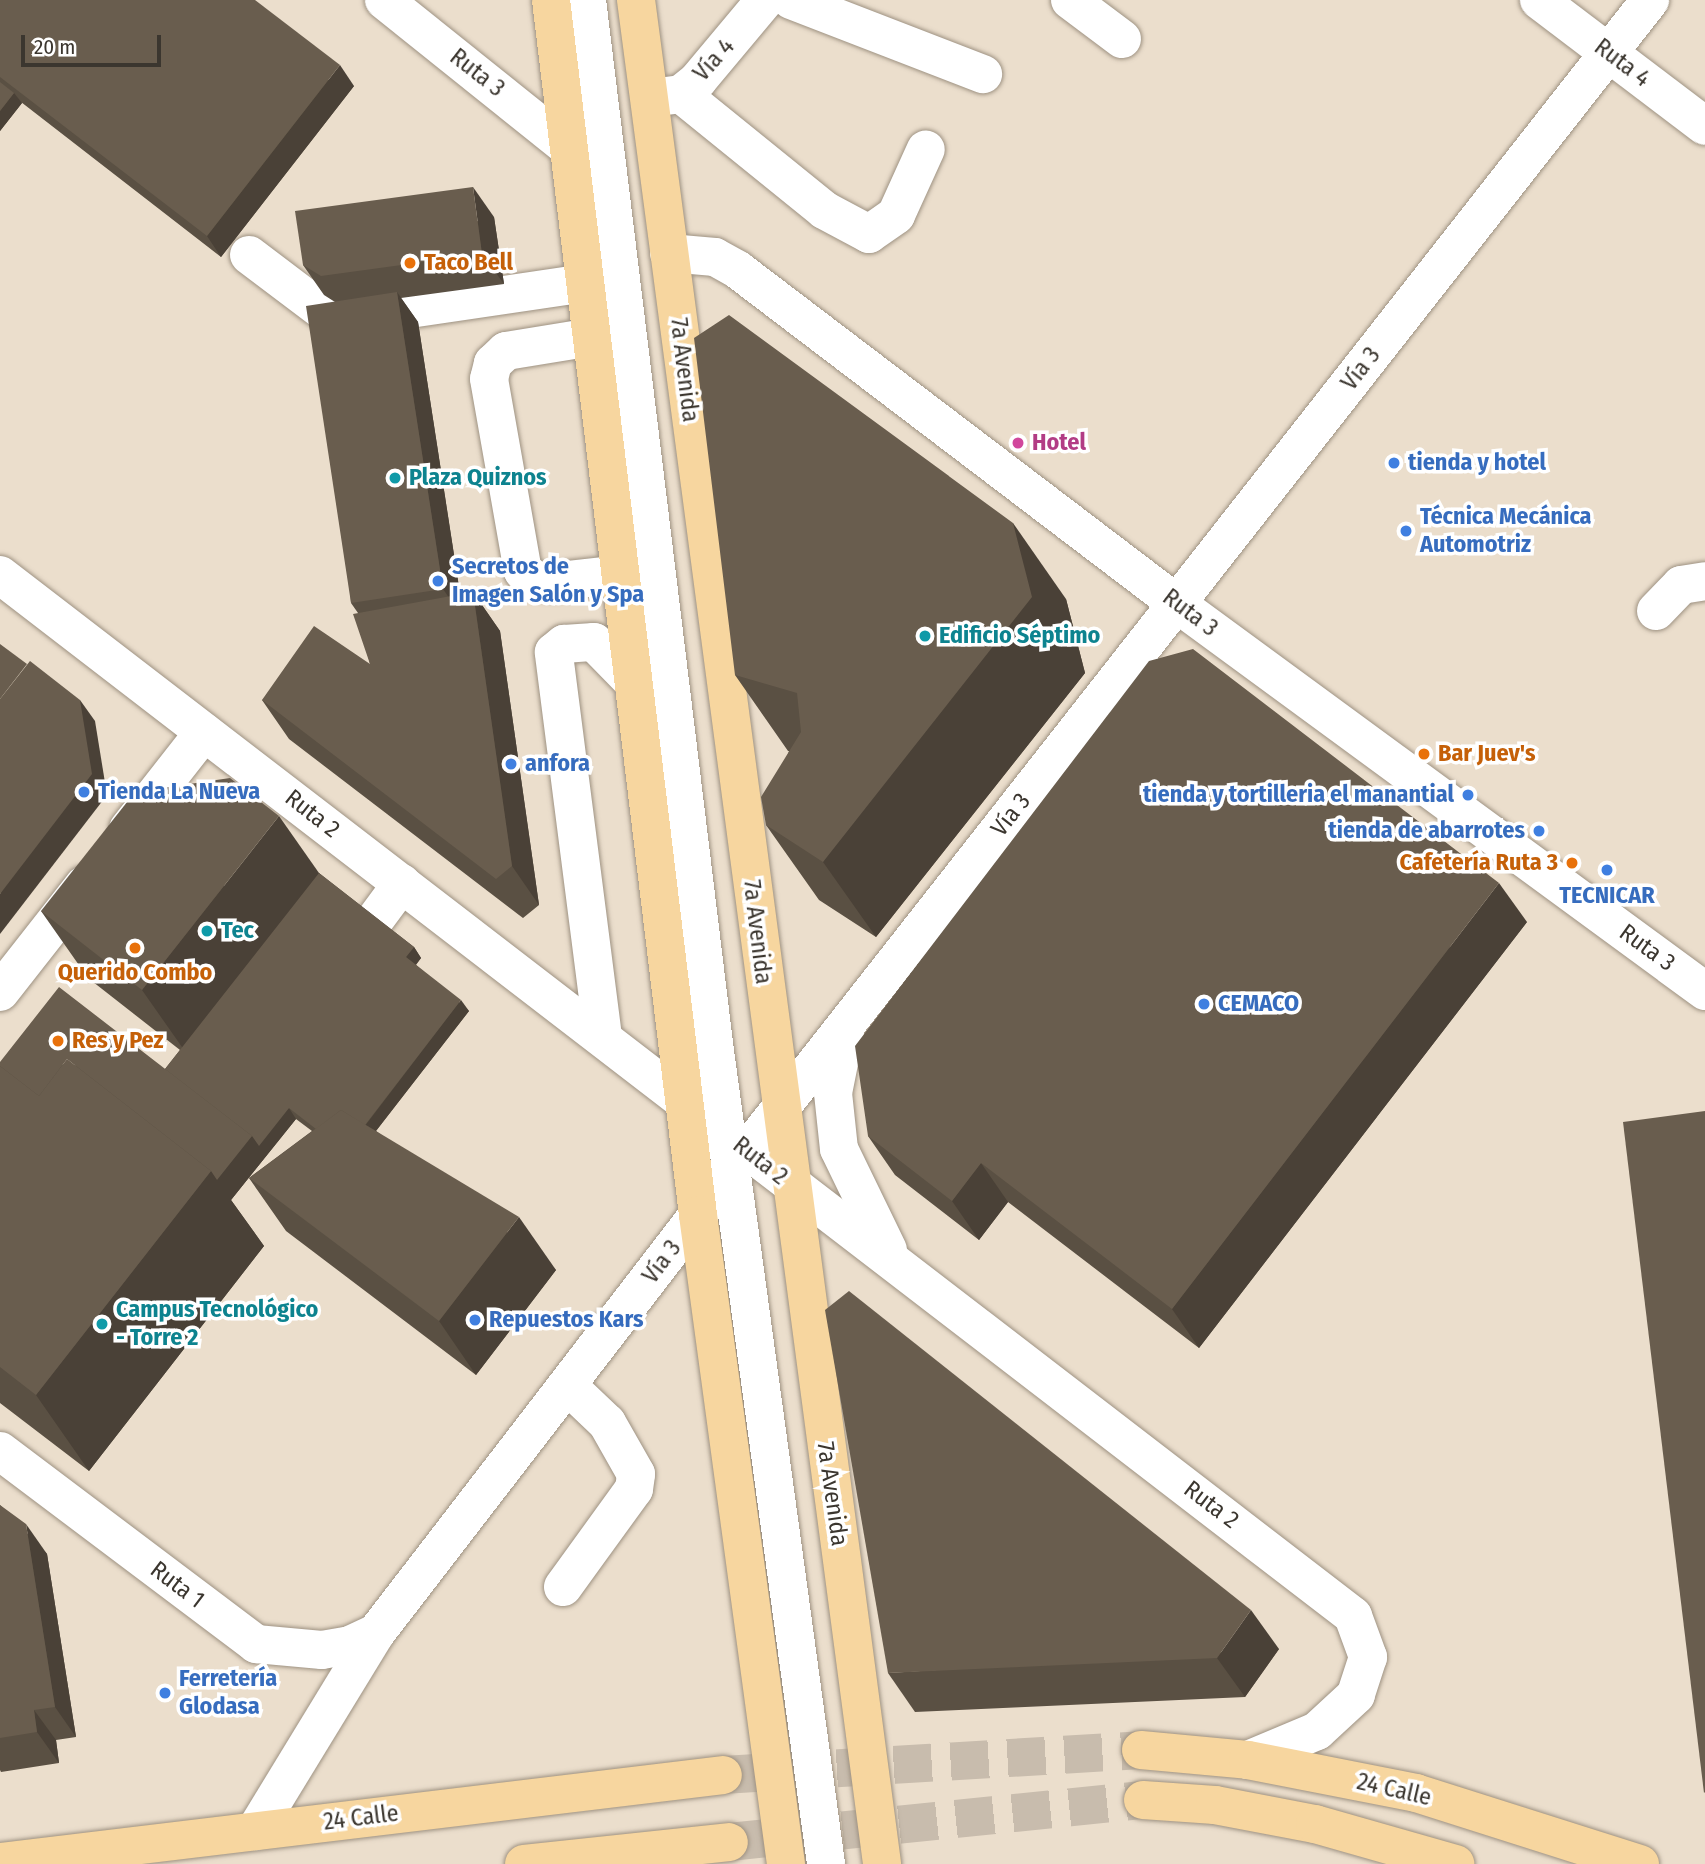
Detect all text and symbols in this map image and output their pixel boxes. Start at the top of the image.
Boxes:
scale bar [24,21,164,65]
street label: Vía 4 [687,33,741,87]
street label: Ruta 4 [1588,33,1656,93]
text: 20 m [34,34,75,60]
street label: Ruta 3 [444,43,510,103]
place label: Taco Bell [424,249,513,277]
marker: Taco Bell [402,255,418,271]
street label: 7a Avenida [663,316,705,424]
street label: Vía 3 [1335,342,1387,396]
place label: Hotel [1032,429,1086,457]
marker: Hotel [1010,435,1026,451]
place label: tienda y hotel [1408,449,1546,477]
marker: tienda y hotel [1386,455,1402,471]
place label: Plaza Quiznos [409,464,547,492]
marker: Plaza Quiznos [387,470,403,486]
place label: Técnica Mecánica Automotriz [1420,503,1592,559]
marker: Técnica Mecánica Automotriz [1398,523,1414,539]
place label: Secretos de Imagen Salón y Spa [452,553,644,609]
marker: Secretos de Imagen Salón y Spa [430,573,446,589]
street label: Ruta 3 [1157,583,1223,643]
place label: Edificio Séptimo [939,622,1100,650]
marker: Edificio Séptimo [917,628,933,644]
place label: Bar Juev's [1438,740,1535,768]
marker: Bar Juev's [1416,746,1432,762]
place label: anfora [525,750,590,778]
marker: anfora [503,756,519,772]
place label: Tienda La Nueva [98,778,260,806]
place label: tienda y tortilleria el manantial [1143,781,1454,809]
marker: Tienda La Nueva [76,784,92,800]
street label: Ruta 2 [279,784,345,844]
marker: tienda y tortilleria el manantial [1460,787,1476,803]
street label: Vía 3 [985,788,1037,842]
place label: tienda de abarrotes [1328,817,1525,845]
marker: tienda de abarrotes [1531,823,1547,839]
place label: Cafetería Ruta 3 [1399,849,1558,877]
marker: Cafetería Ruta 3 [1564,855,1580,871]
marker: TECNICAR [1599,862,1615,878]
street label: 7a Avenida [736,878,778,986]
place label: TECNICAR [1559,882,1655,910]
place label: Tec [221,917,254,945]
street label: Ruta 3 [1614,918,1680,978]
marker: Tec [199,923,215,939]
marker: Querido Combo [127,940,143,956]
place label: Querido Combo [58,959,212,987]
place label: CEMACO [1218,990,1299,1018]
marker: CEMACO [1196,996,1212,1012]
place label: Res y Pez [72,1027,164,1055]
marker: Res y Pez [50,1033,66,1049]
street label: Ruta 2 [727,1131,793,1191]
street label: Vía 3 [636,1235,688,1289]
place label: Campus Tecnológico - Torre 2 [116,1296,318,1352]
place label: Repuestos Kars [489,1306,644,1334]
marker: Repuestos Kars [467,1312,483,1328]
marker: Campus Tecnológico - Torre 2 [94,1316,110,1332]
street label: 7a Avenida [810,1440,854,1548]
street label: Ruta 2 [1178,1475,1244,1535]
street label: Ruta 1 [144,1555,210,1615]
place label: Ferretería Glodasa [179,1665,277,1721]
marker: Ferretería Glodasa [157,1685,173,1701]
street label: 24 Calle [1354,1768,1434,1812]
street label: 24 Calle [322,1799,400,1837]

